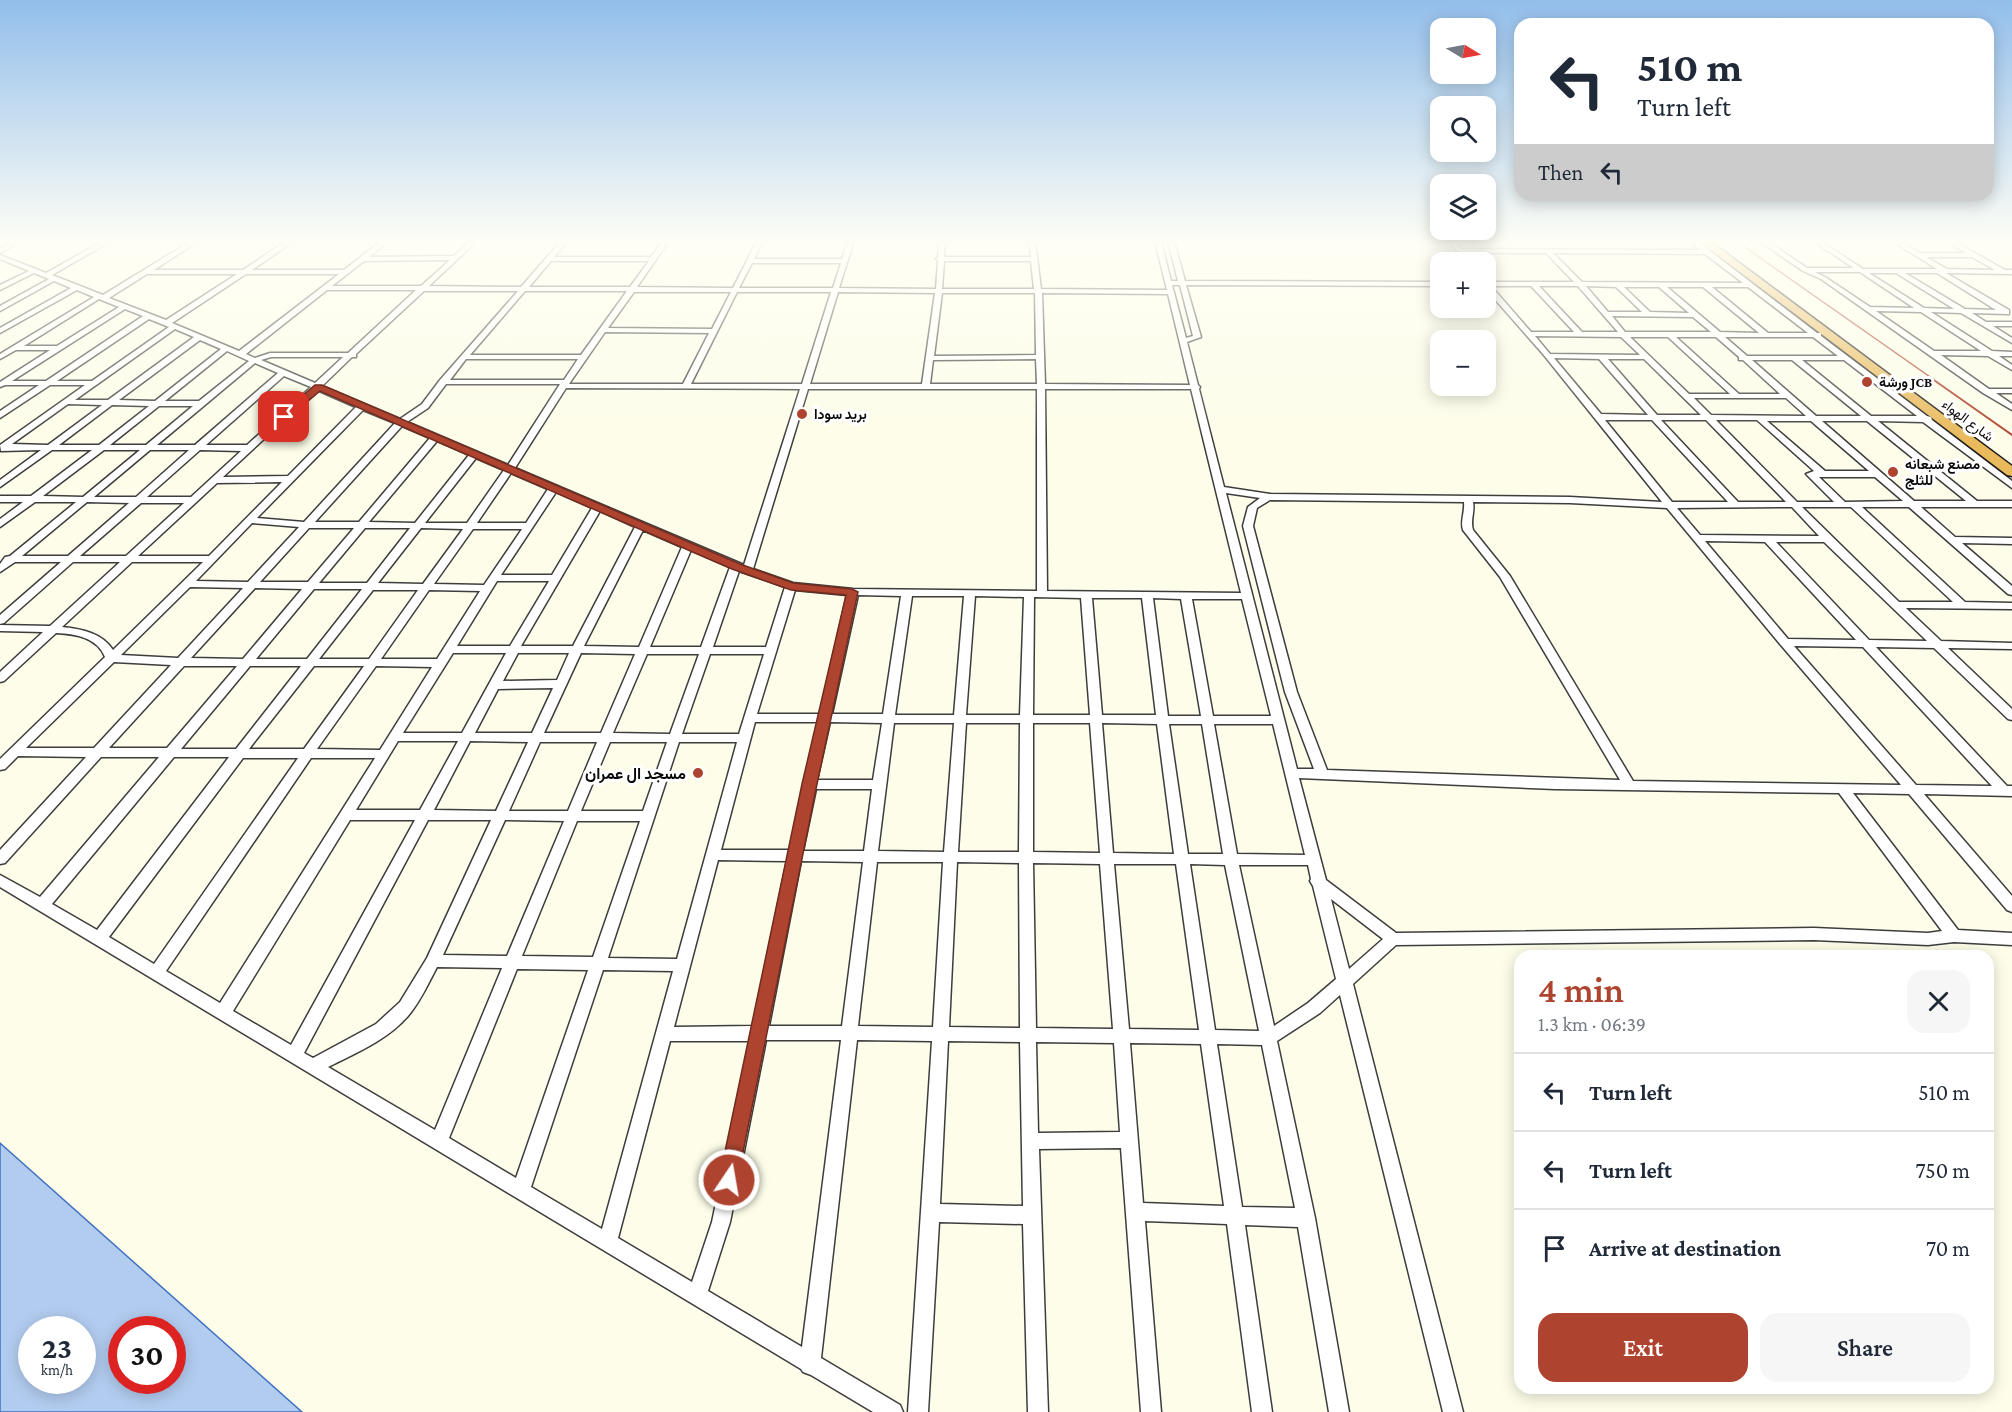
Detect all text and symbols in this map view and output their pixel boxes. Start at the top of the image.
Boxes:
north arrow [1430,18,1496,84]
map controls [1430,18,1496,396]
icon: left [1538,42,1616,120]
text: 510 m [1637,43,1742,90]
text: Turn left [1637,92,1731,122]
button: search [1430,96,1496,162]
icon: left [1595,156,1628,189]
text: Then [1538,160,1583,185]
button: layers [1430,174,1496,240]
button: + [1430,252,1496,318]
button: − [1430,330,1496,396]
place label: ورشة JCB [1879,374,1932,391]
marker: ورشة JCB [1860,375,1874,389]
pin [258,391,309,442]
street label: شارع الهواء [1937,396,1997,447]
icon: arrive [267,400,300,433]
place label: بريد سودا [814,406,867,423]
marker: بريد سودا [795,407,809,421]
place label: مصنع شبعانه للثلج [1905,456,1980,490]
marker: مصنع شبعانه للثلج [1886,465,1900,479]
place label: مسجد ال عمران [585,765,686,784]
marker: مسجد ال عمران [691,766,705,780]
text: 4 min [1538,970,1624,1010]
button: close [1907,970,1970,1033]
text: 1.3 km · 06:39 [1538,1013,1646,1035]
icon: left [1538,1076,1571,1109]
text: Turn left [1589,1080,1672,1105]
text: 510 m [1918,1080,1970,1105]
position arrow [697,1148,761,1212]
icon: left [1538,1154,1571,1187]
text: Turn left [1589,1158,1672,1183]
text: 750 m [1915,1158,1970,1183]
icon: arrive [1538,1232,1571,1265]
text: Arrive at destination [1589,1236,1781,1261]
text: 70 m [1926,1236,1970,1261]
button: Exit [1538,1313,1748,1382]
button: Share [1760,1313,1970,1382]
speed limit sign: 30 [108,1316,186,1394]
text: 23 [42,1331,72,1364]
text: km/h [41,1362,73,1378]

